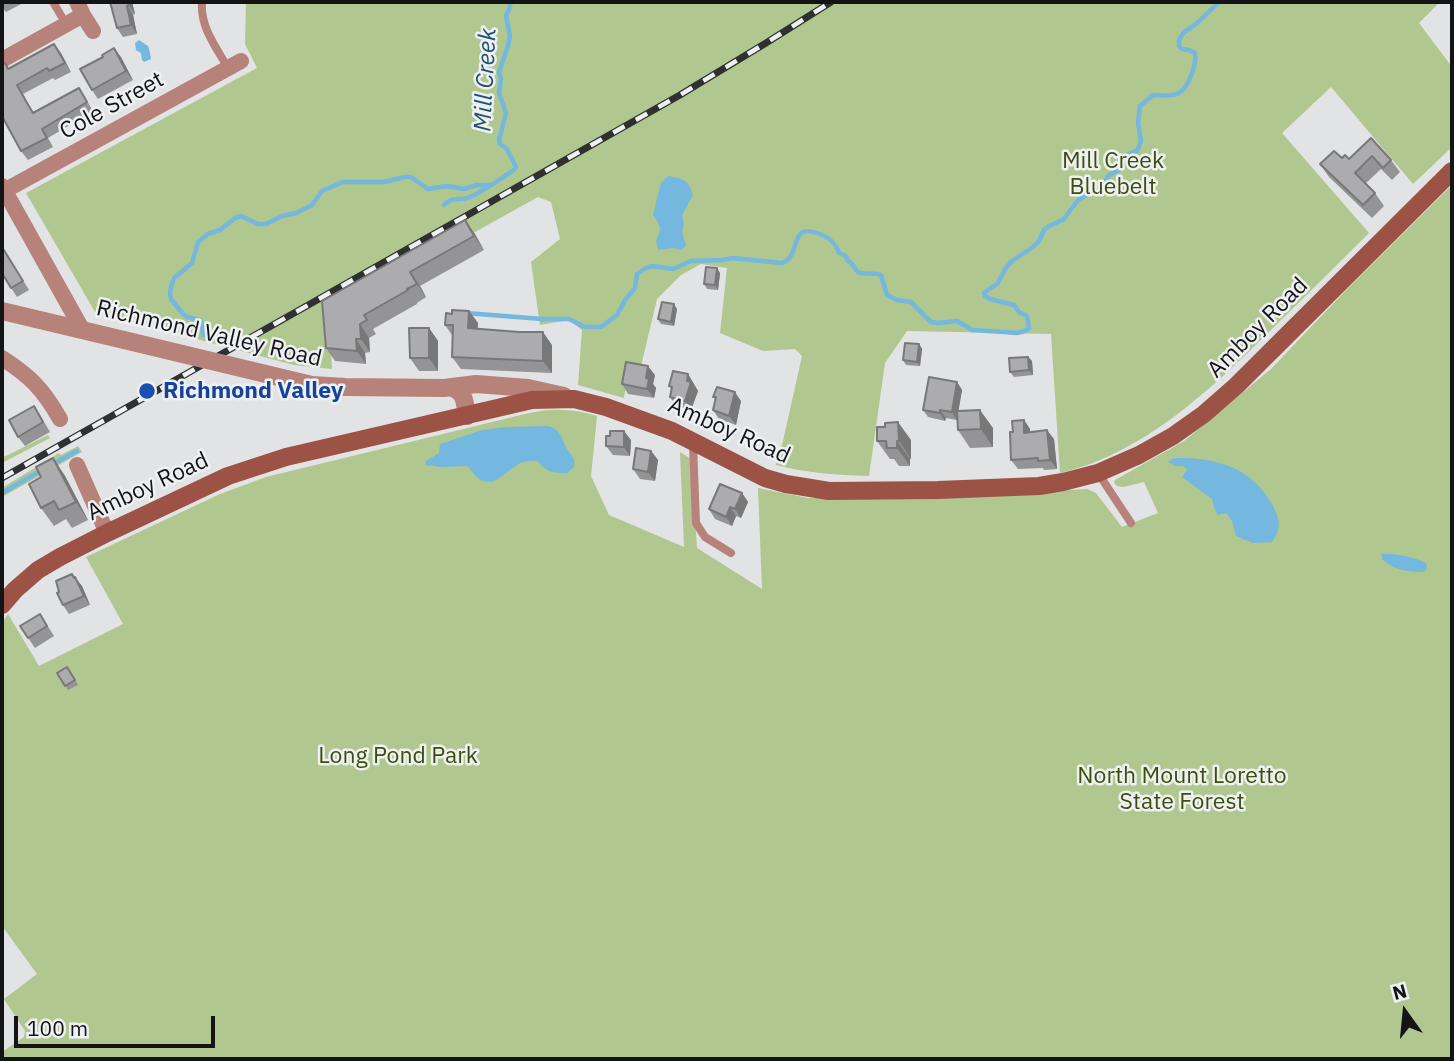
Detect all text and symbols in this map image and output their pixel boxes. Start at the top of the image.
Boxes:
water label: Mill Creek [469,28,503,132]
street label: Cole Street [55,66,169,146]
park label: Mill Creek Bluebelt [1062,147,1164,201]
street label: Amboy Road [1202,272,1314,384]
street label: Richmond Valley Road [94,295,324,373]
place label: Richmond Valley [163,377,343,405]
marker: Richmond Valley [137,381,157,401]
street label: Amboy Road [664,392,794,470]
street label: Amboy Road [83,447,213,527]
park label: Long Pond Park [318,742,478,770]
park label: North Mount Loretto State Forest [1077,762,1287,816]
north arrow [1370,977,1440,1047]
text: N [1390,978,1409,1005]
scale bar [18,1002,219,1046]
text: 100 m [27,1014,88,1042]

